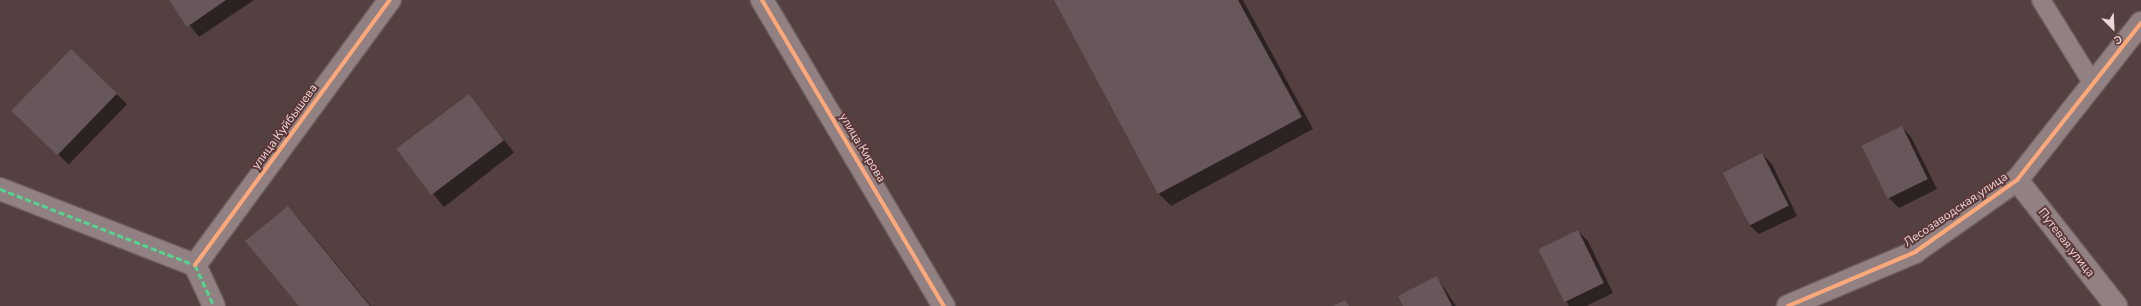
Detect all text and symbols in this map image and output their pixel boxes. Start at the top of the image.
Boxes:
north arrow [2093,8,2133,48]
text: С [2112,31,2125,48]
street label: улица Куйбышева [249,82,321,172]
street label: улица Кирова [836,111,888,185]
street label: Лесозаводская улица [1901,170,2011,250]
street label: Путевая улица [2035,206,2097,280]

